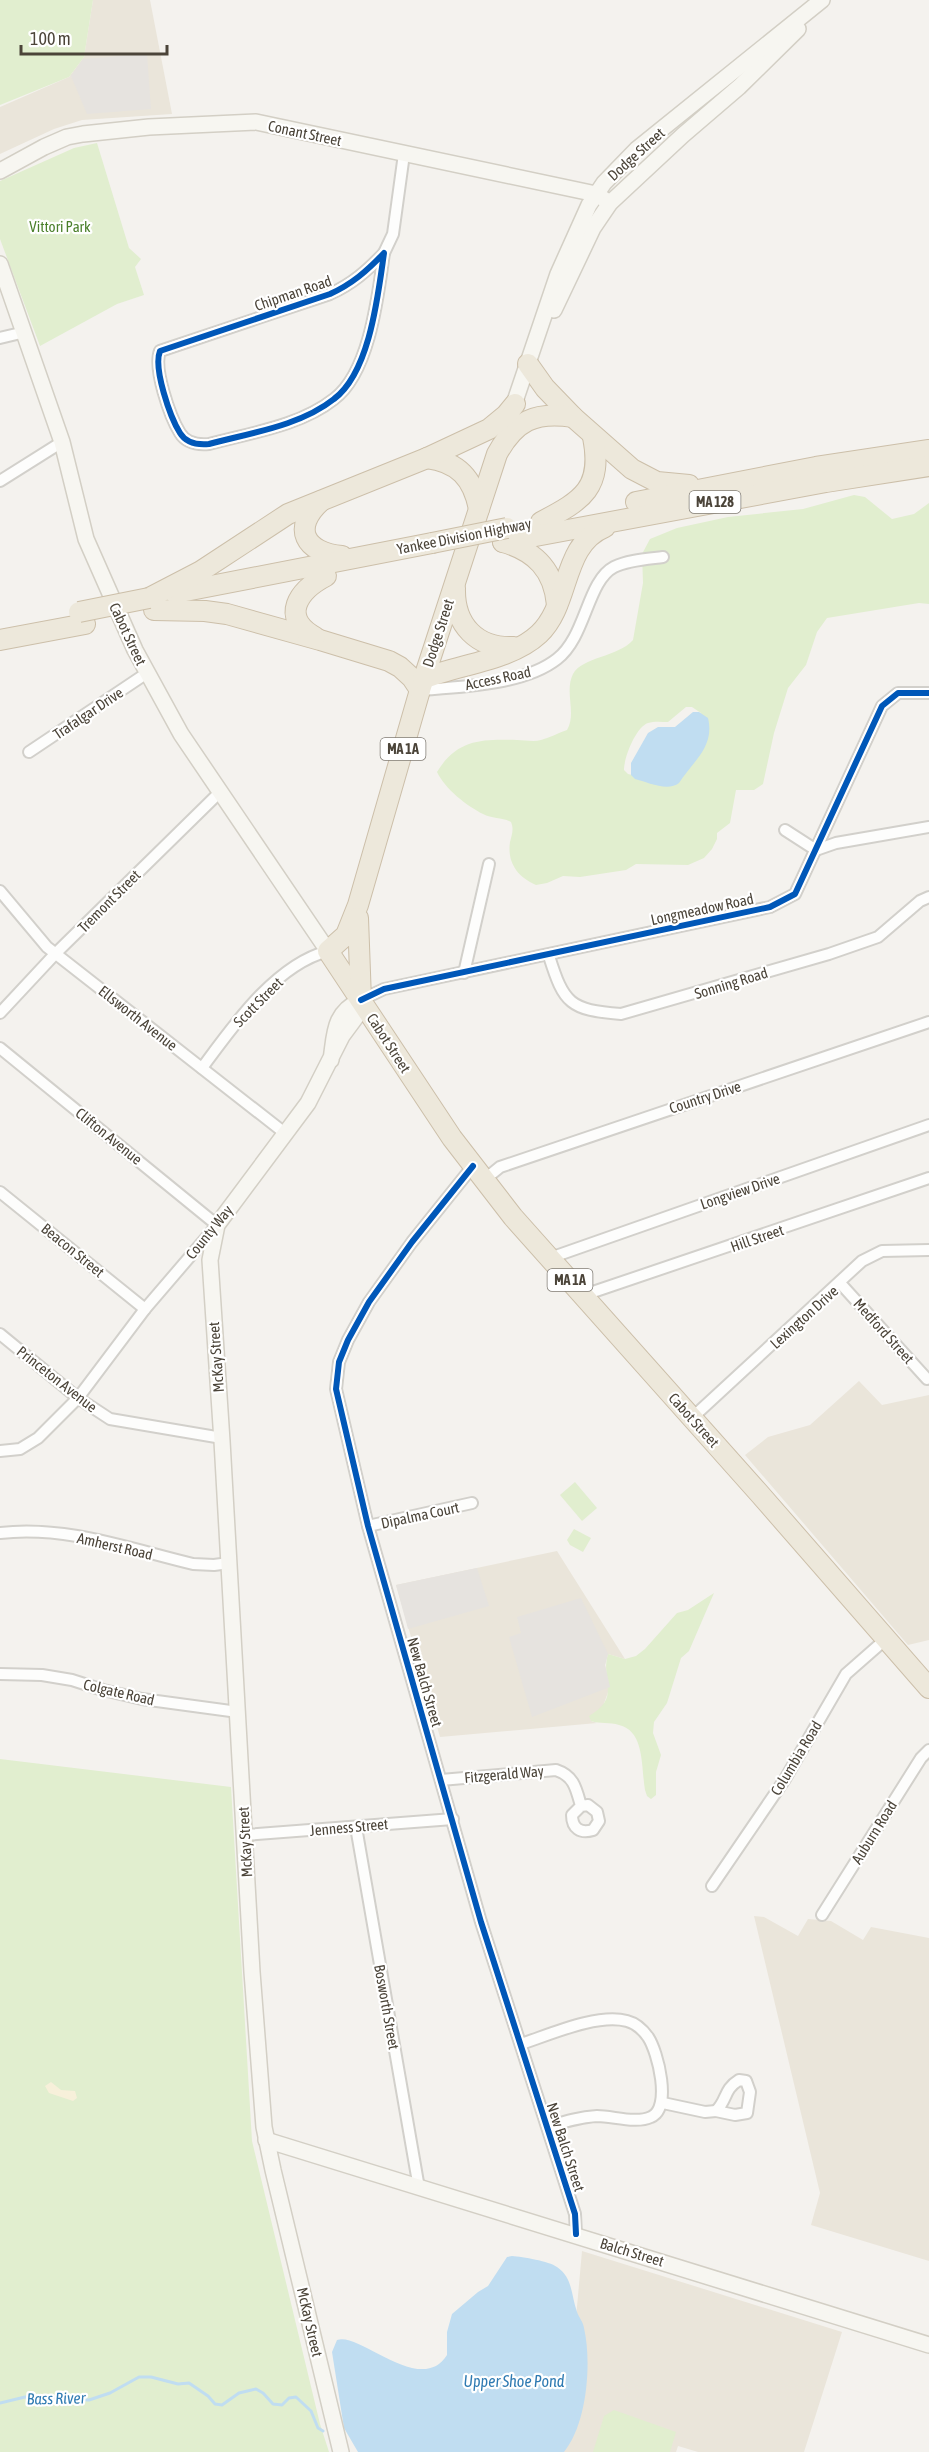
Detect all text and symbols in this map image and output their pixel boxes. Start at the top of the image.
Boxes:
scale bar [21,18,166,56]
text: 100 m [30,28,71,49]
street label: Conant Street [267,117,343,149]
street label: Dodge Street [604,124,668,184]
park label: Vittori Park [29,218,91,235]
street label: Chipman Road [252,272,334,314]
road number: MA 128 [690,491,740,513]
street label: Yankee Division Highway [395,515,533,557]
street label: Dodge Street [419,597,457,669]
street label: Cabot Street [106,600,150,668]
street label: Access Road [464,663,532,693]
street label: Trafalgar Drive [50,683,126,743]
road number: MA 1A [380,738,426,760]
street label: Tremont Street [74,866,144,936]
street label: Longmeadow Road [649,890,755,928]
street label: Sonning Road [692,964,770,1002]
street label: Scott Street [230,974,286,1030]
street label: Ellsworth Avenue [95,982,181,1054]
street label: Cabot Street [364,1010,414,1076]
street label: Country Drive [667,1077,743,1117]
street label: Clifton Avenue [72,1104,146,1168]
street label: Longview Drive [698,1169,782,1213]
street label: County Way [182,1202,236,1262]
street label: Beacon Street [38,1220,108,1280]
street label: Hill Street [728,1221,786,1255]
road number: MA 1A [548,1269,592,1291]
street label: Lexington Drive [767,1282,842,1352]
street label: Medford Street [850,1295,918,1367]
street label: McKay Street [205,1321,227,1393]
street label: Princeton Avenue [14,1342,101,1416]
street label: Cabot Street [665,1389,723,1451]
street label: Dipalma Court [379,1498,461,1532]
street label: Amherst Road [76,1529,154,1563]
street label: New Balch Street [404,1635,446,1729]
street label: Colgate Road [82,1676,156,1708]
street label: Columbia Road [767,1718,825,1798]
street label: Fitzgerald Way [463,1762,545,1786]
street label: Auburn Road [848,1797,900,1867]
street label: McKay Street [235,1806,255,1878]
street label: Jenness Street [309,1815,389,1839]
street label: Bosworth Street [371,1963,403,2051]
street label: New Balch Street [544,2101,588,2193]
street label: Balch Street [598,2234,666,2270]
street label: McKay Street [294,2286,326,2358]
water label: Upper Shoe Pond [464,2372,565,2391]
water label: Bass River [27,2388,87,2408]

